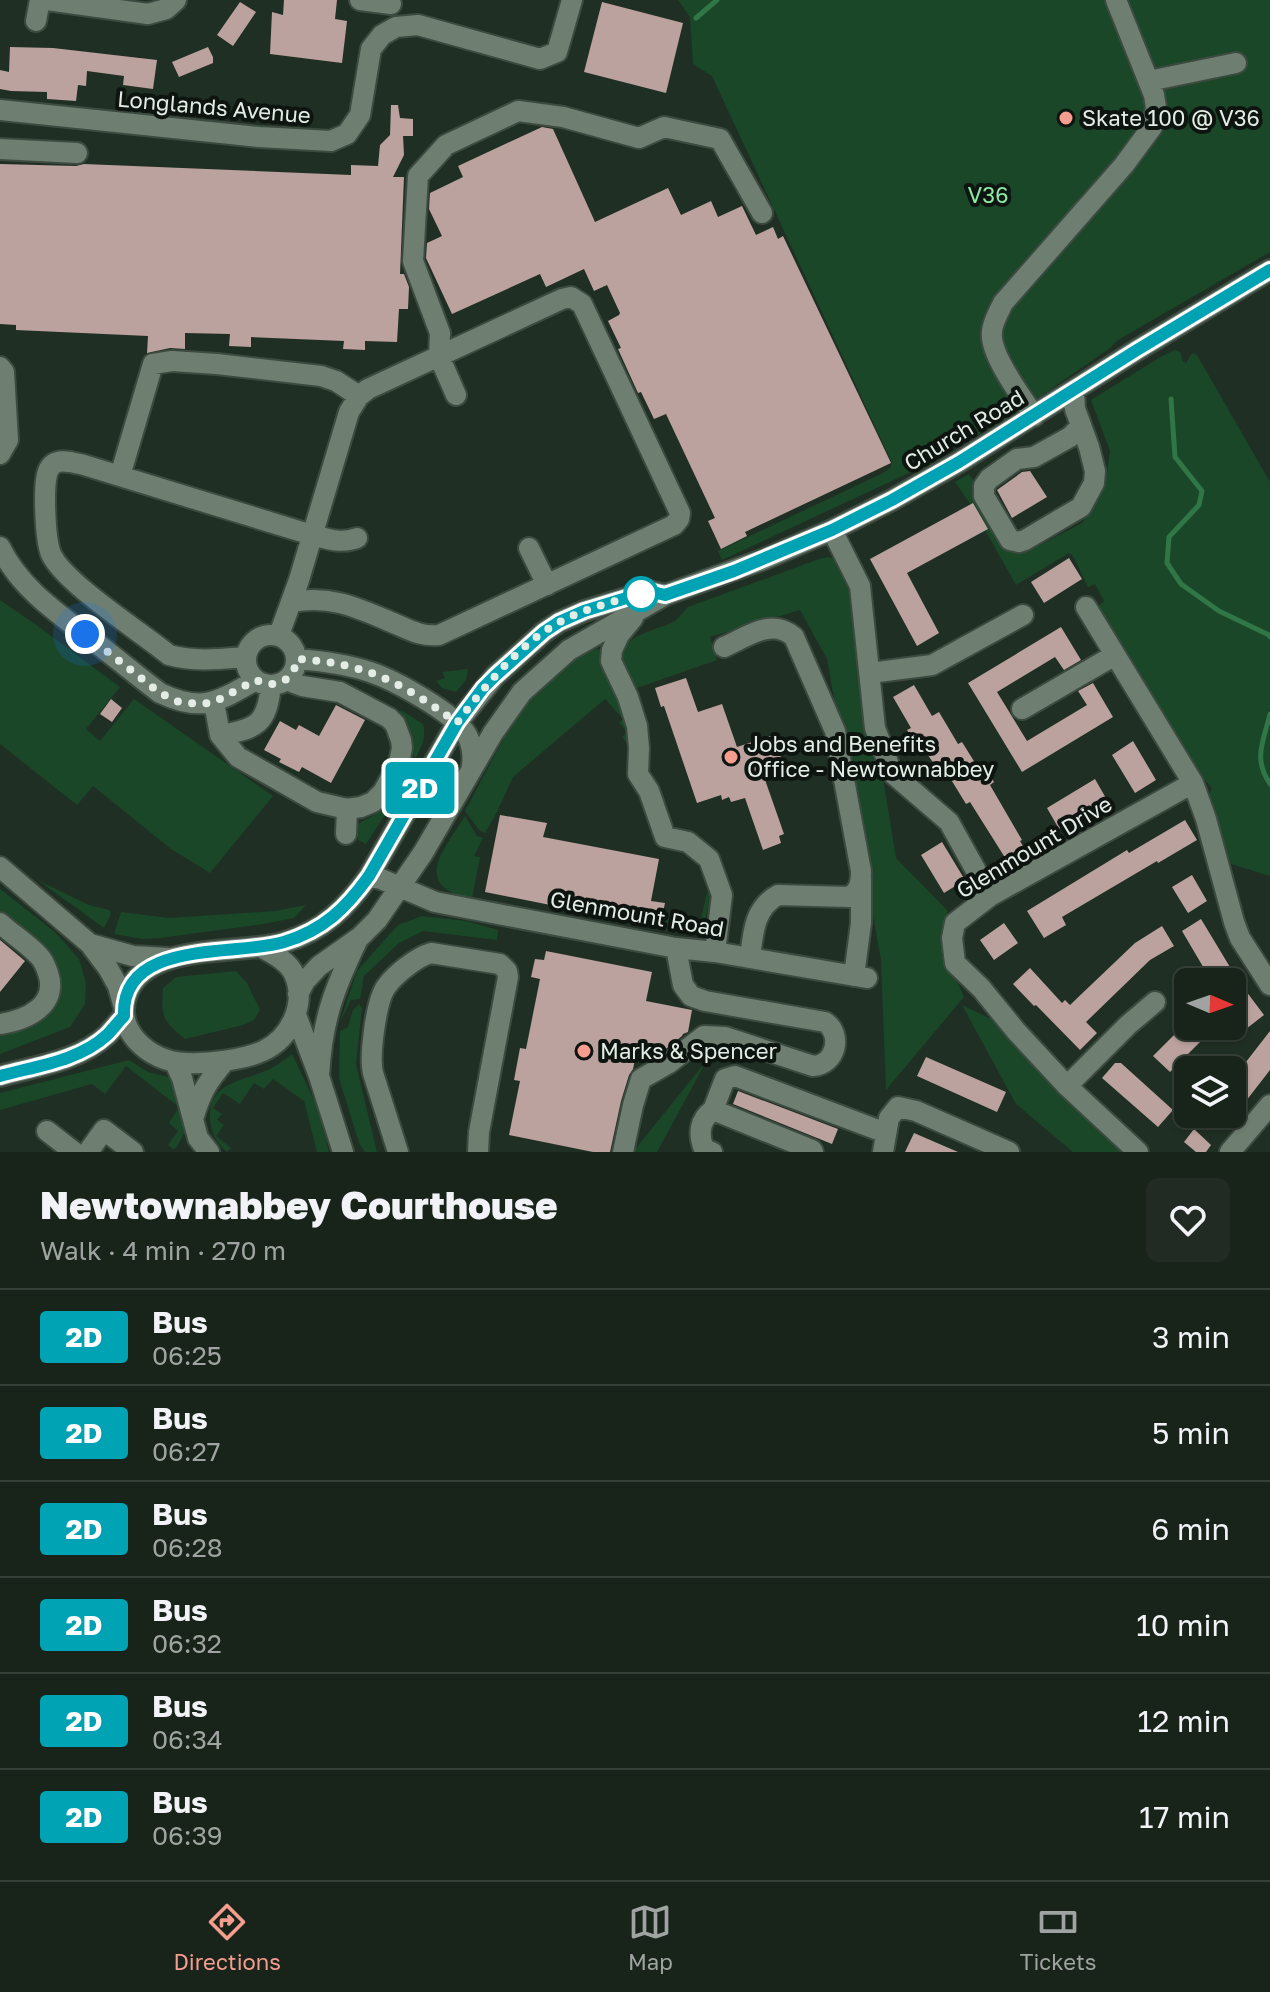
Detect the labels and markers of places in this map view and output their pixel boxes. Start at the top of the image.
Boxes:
place label: Skate 100 @ V36 [1082,104,1260,131]
marker: Skate 100 @ V36 [1057,109,1075,127]
unlabelled marker [624,577,658,611]
place label: Jobs and Benefits Office - Newtownabbey [747,730,994,782]
marker: Jobs and Benefits Office - Newtownabbey [722,748,740,766]
place label: Marks & Spencer [600,1037,777,1064]
marker: Marks & Spencer [575,1042,593,1060]

